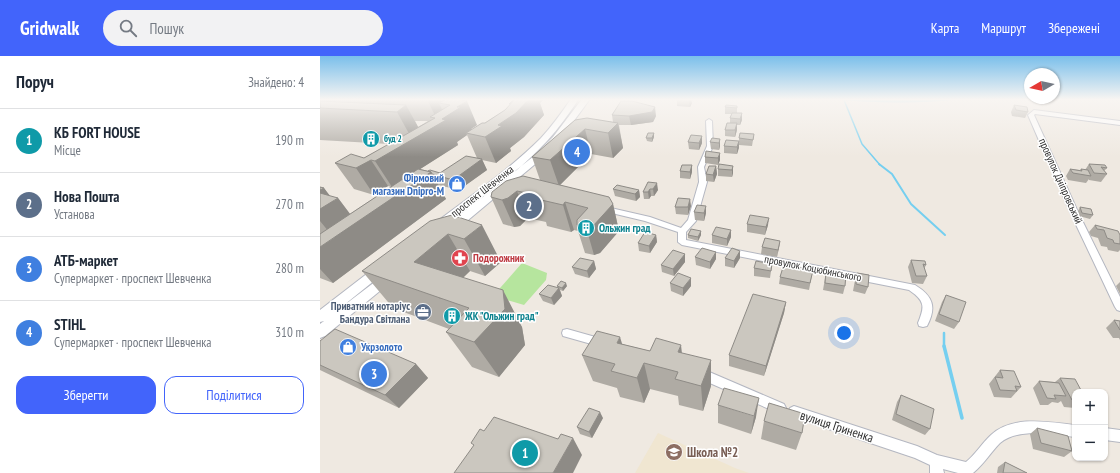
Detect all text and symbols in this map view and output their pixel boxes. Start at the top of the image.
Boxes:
search box [103,10,383,46]
text: Gridwalk [20,16,79,40]
icon: search [117,17,139,39]
text: Пошук [149,19,184,38]
text: Карта [931,19,959,37]
text: Маршрут [981,19,1026,37]
text: Збережені [1048,19,1100,37]
north arrow [1024,68,1060,104]
text: Поруч [16,71,54,93]
text: Знайдено: 4 [248,74,304,91]
text: КБ FORT HOUSE [54,123,140,142]
building icon: буд 2 [361,129,381,149]
text: 1 [26,132,32,149]
text: 190 m [275,132,304,149]
place label: буд 2 [384,133,402,144]
street label: провулок Дніпровський [1036,136,1086,226]
pin: 4 [564,137,590,167]
text: Місце [54,142,81,159]
street label: проспект Шевченка [448,162,516,220]
place label: Фірмовий магазин Dnipro-M [373,171,444,198]
shop icon: Фірмовий магазин Dnipro-M [447,174,467,194]
text: Нова Пошта [54,187,120,206]
pin: 2 [516,191,542,221]
text: 2 [26,196,32,213]
text: 270 m [275,196,304,213]
text: Установа [54,206,95,223]
building icon: Ольжин град [576,218,596,238]
place label: Ольжин град [599,221,651,235]
pharmacy icon: Подорожник [450,248,470,268]
text: АТБ-маркет [54,251,118,270]
place label: Подорожник [473,251,525,265]
street label: провулок Коцюбинського [763,252,863,284]
text: 3 [26,260,32,277]
text: 280 m [275,260,304,277]
text: Супермаркет · проспект Шевченка [54,270,212,287]
place label: Приватний нотаріус Бандура Світлана [331,299,410,326]
office icon: Приватний нотаріус Бандура Світлана [413,302,433,322]
building icon: ЖК "Ольжин град" [442,306,462,326]
place label: ЖК "Ольжин град" [464,309,539,323]
text: STIHL [54,315,86,334]
your location [834,323,854,343]
text: 4 [26,324,32,341]
text: 310 m [275,324,304,341]
text: Супермаркет · проспект Шевченка [54,334,212,351]
shop icon: Укрзолото [338,337,358,357]
place label: Укрзолото [360,340,402,354]
pin: 3 [361,359,387,389]
button: Зберегти [16,376,156,414]
button: Поділитися [164,376,304,414]
map controls [1072,389,1108,461]
button: + [1072,389,1108,425]
street label: вулиця Гриненка [798,407,876,446]
button: − [1072,425,1108,461]
pin: 1 [512,438,538,468]
school or university icon: Школа №2 [664,442,684,462]
place label: Школа №2 [687,444,738,461]

